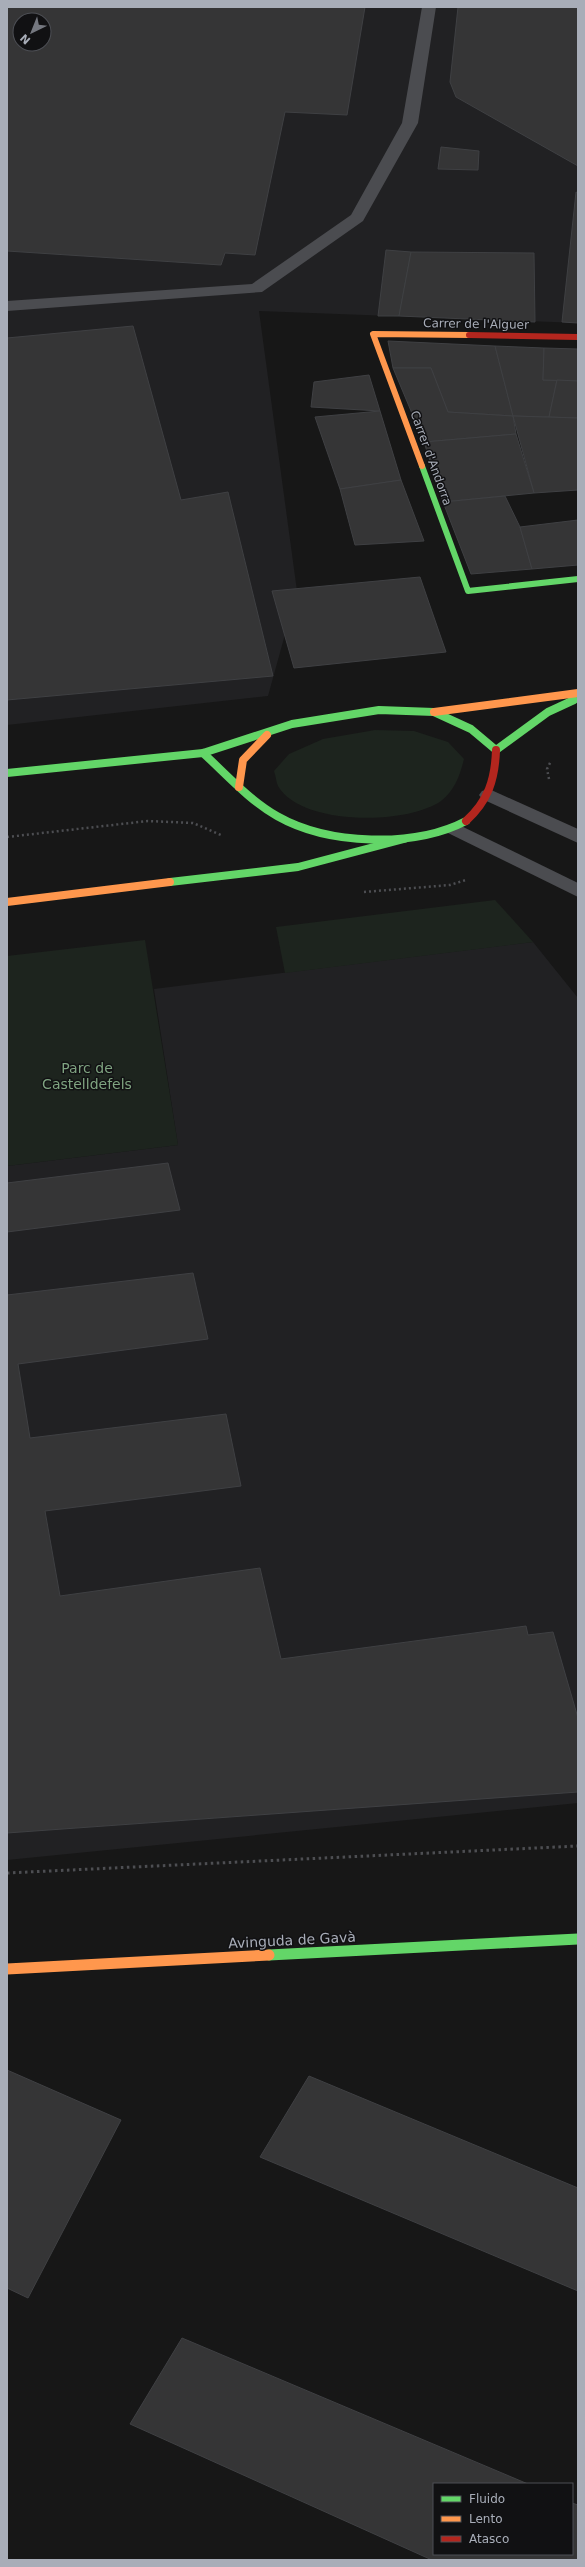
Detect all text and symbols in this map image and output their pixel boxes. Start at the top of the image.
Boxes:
north arrow [12,12,52,52]
text: N [18,31,33,47]
street label: Carrer de l'Alguer [423,316,529,332]
street label: Carrer d'Andorra [407,409,455,507]
park label: Parc de Castelldefels [42,1060,132,1092]
street label: Avinguda de Gavà [228,1929,356,1951]
legend [433,2483,573,2555]
text: Fluido [469,2492,505,2506]
text: Lento [469,2512,503,2526]
text: Atasco [469,2532,509,2546]

